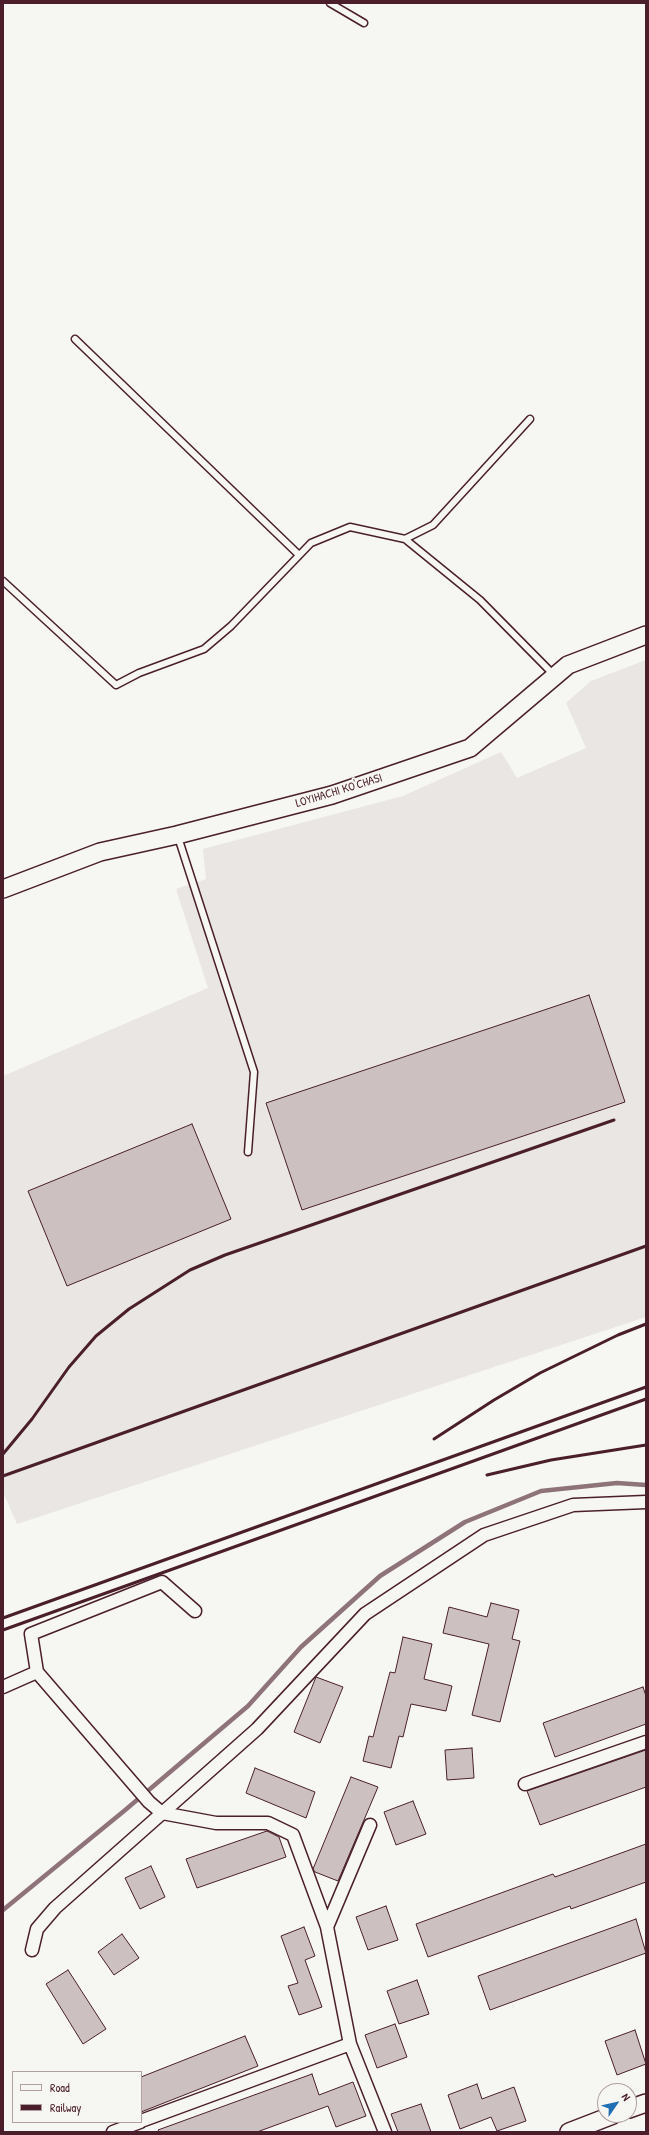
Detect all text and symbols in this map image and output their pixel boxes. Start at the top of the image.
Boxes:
street label: LOYIHACHI KO'CHASI [294,771,384,811]
legend [12,2071,142,2123]
text: Road [50,2079,70,2096]
north arrow [597,2083,637,2123]
text: N [619,2090,634,2103]
text: Railway [50,2099,81,2116]

